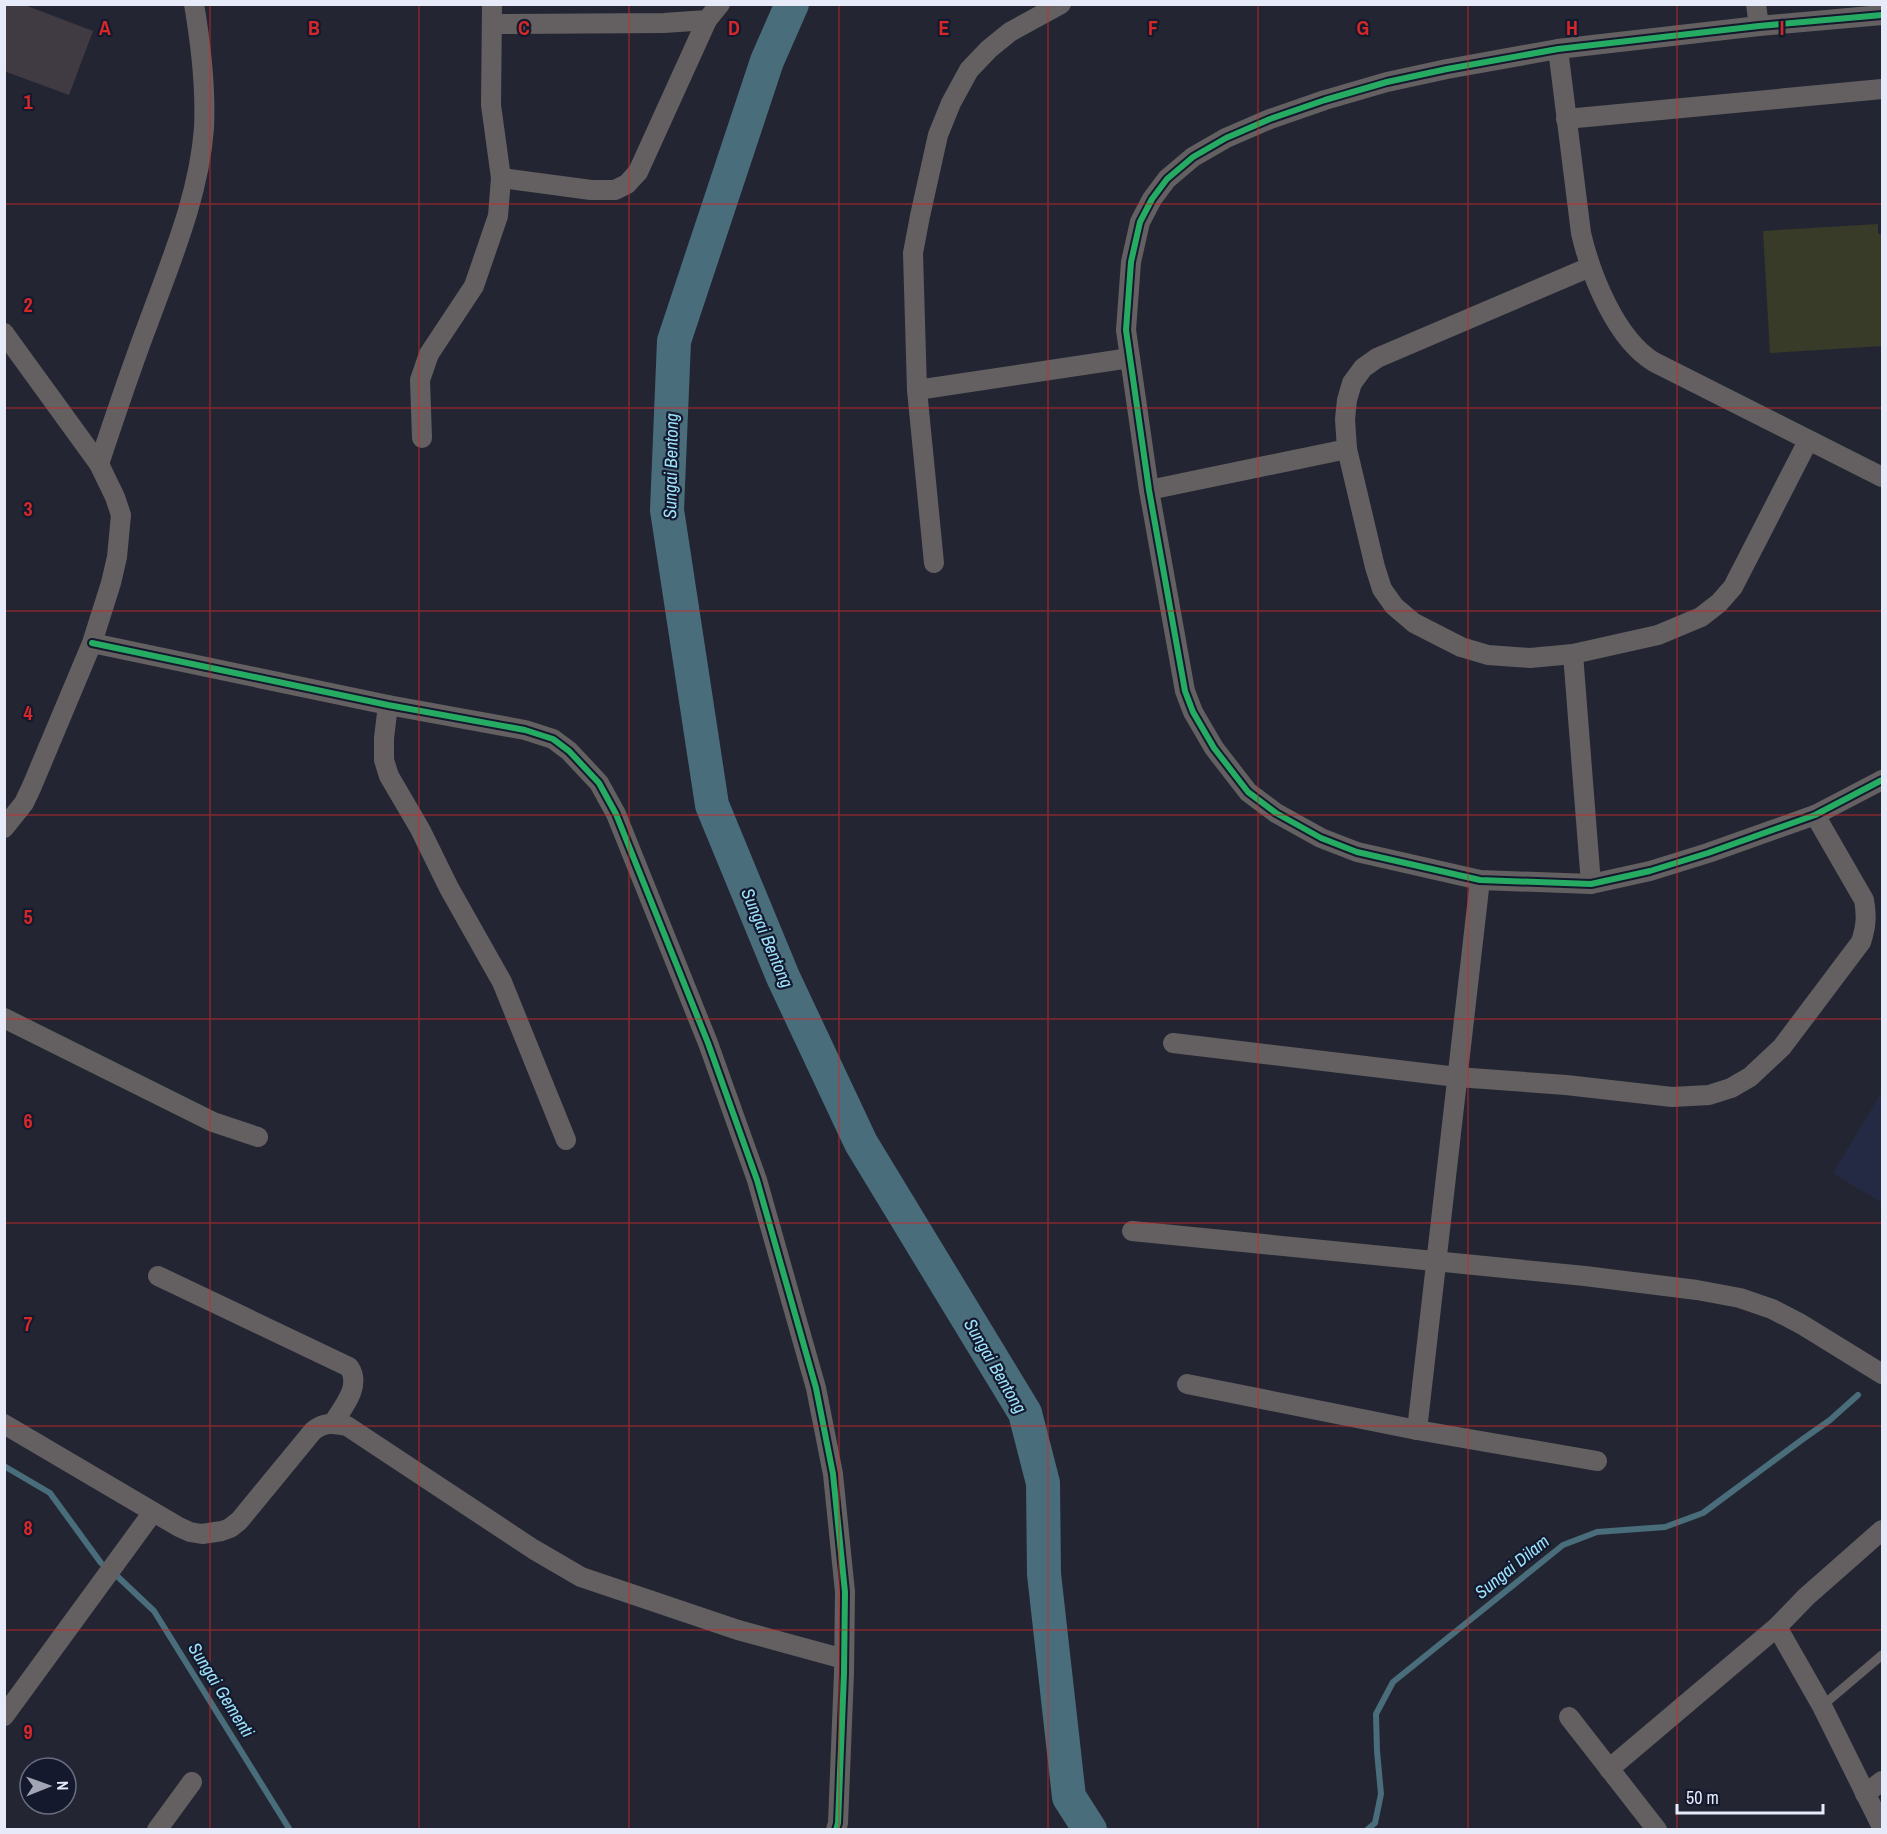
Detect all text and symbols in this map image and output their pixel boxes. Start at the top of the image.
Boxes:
text: A [99,14,111,41]
text: B [308,14,320,41]
text: C [518,14,530,41]
text: D [728,14,740,41]
text: E [939,14,950,41]
text: F [1148,14,1158,41]
text: G [1357,14,1369,41]
text: H [1566,14,1578,41]
text: I [1780,14,1784,41]
text: 1 [23,88,33,115]
text: 2 [23,291,33,318]
water label: Sungai Bentong [657,413,684,519]
text: 3 [23,495,33,522]
text: 4 [23,699,33,726]
water label: Sungai Bentong [735,884,800,991]
text: 5 [23,903,33,930]
text: 6 [23,1107,33,1134]
text: 7 [23,1310,33,1337]
water label: Sungai Bentong [958,1314,1033,1418]
text: 8 [23,1514,33,1541]
water label: Sungai Dilam [1469,1529,1554,1604]
water label: Sungai Gementi [182,1638,261,1742]
text: 9 [23,1718,33,1745]
north arrow [18,1756,78,1816]
scale bar [1677,1777,1822,1815]
text: N [52,1781,74,1791]
text: 50 m [1686,1785,1719,1810]

